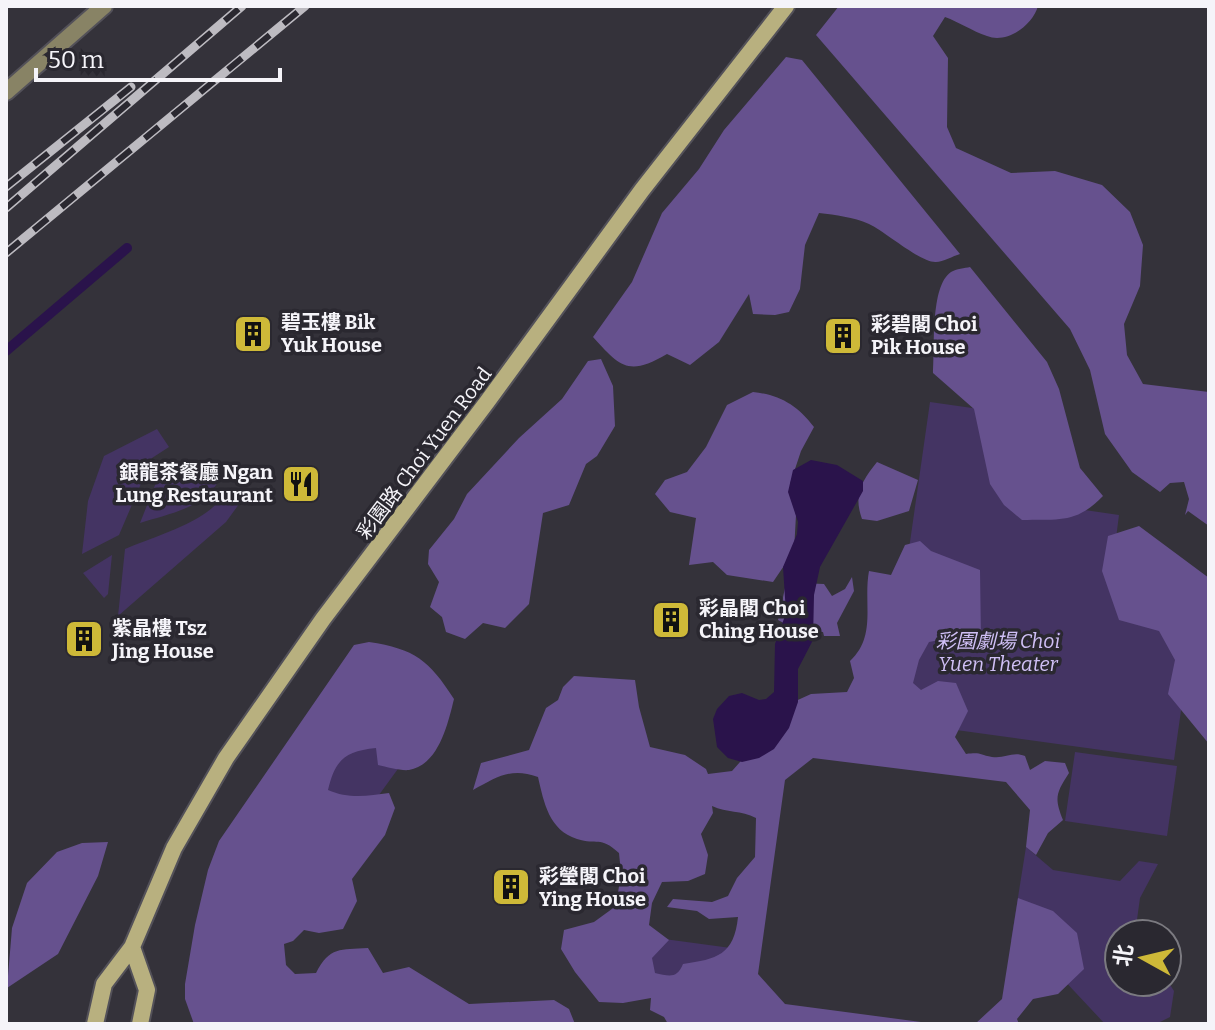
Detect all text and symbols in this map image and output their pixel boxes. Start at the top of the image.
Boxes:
scale bar [36,32,280,82]
text: 50 m [48,46,104,74]
place label: 碧玉樓 Bik Yuk House [281,310,382,357]
place label: 彩碧閣 Choi Pik House [871,312,978,359]
building icon: 碧玉樓 Bik Yuk House [232,313,274,355]
building icon: 彩碧閣 Choi Pik House [822,315,864,357]
street label: 彩園路 Choi Yuen Road [351,362,497,544]
place label: 銀龍茶餐廳 Ngan Lung Restaurant [115,460,273,507]
restaurant icon: 銀龍茶餐廳 Ngan Lung Restaurant [280,463,322,505]
place label: 彩晶閣 Choi Ching House [699,596,819,643]
building icon: 彩晶閣 Choi Ching House [650,599,692,641]
place label: 紫晶樓 Tsz Jing House [111,616,214,663]
building icon: 紫晶樓 Tsz Jing House [63,618,105,660]
park label: 彩園劇場 Choi Yuen Theater [936,629,1060,676]
place label: 彩瑩閣 Choi Ying House [539,864,646,911]
building icon: 彩瑩閣 Choi Ying House [490,866,532,908]
north arrow [1103,918,1183,998]
text: 北 [1109,943,1139,968]

